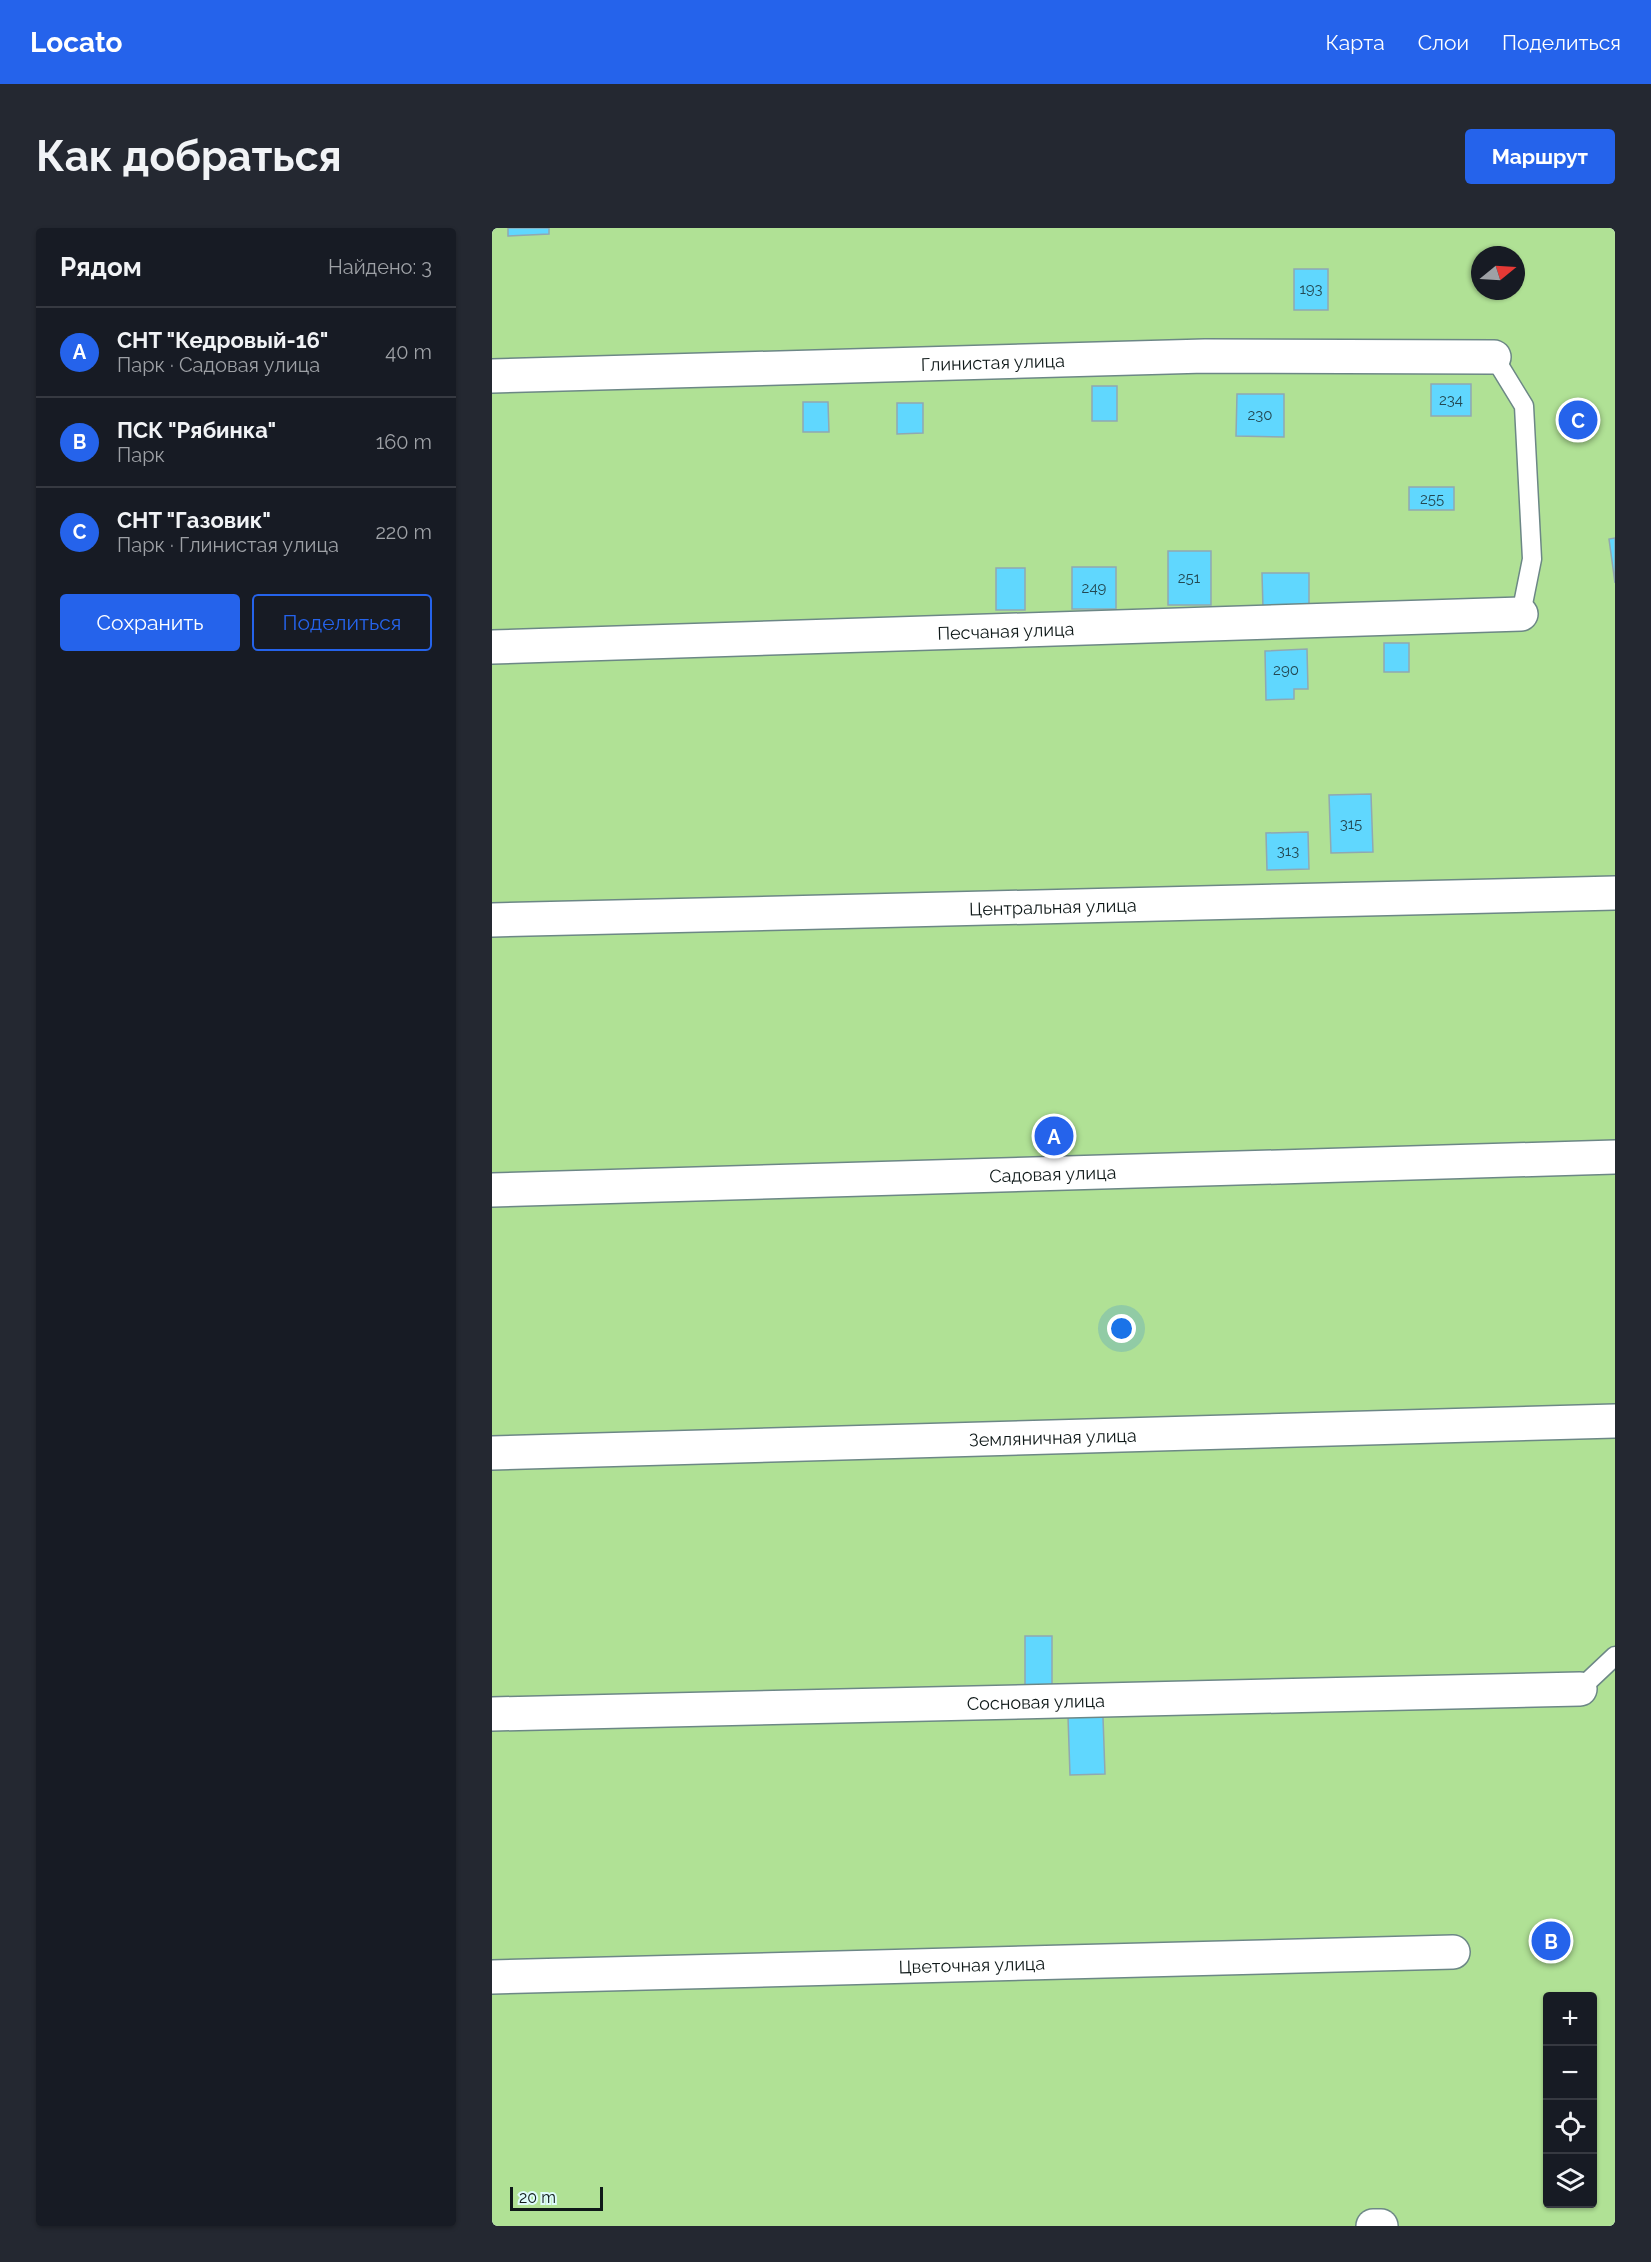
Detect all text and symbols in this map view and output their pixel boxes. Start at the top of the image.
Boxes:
text: Locato [30,26,122,59]
text: Карта [1326,30,1385,55]
text: Слои [1418,30,1469,55]
text: Поделиться [1502,30,1621,55]
button: Маршрут [1465,129,1615,184]
text: Как добраться [36,132,342,181]
north arrow [1471,246,1525,300]
text: Рядом [60,252,142,282]
text: Найдено: 3 [328,255,432,279]
house number: 193 [1299,280,1323,298]
text: СНТ "Кедровый-16" [117,327,329,353]
text: A [73,340,86,364]
text: 40 m [385,340,432,364]
street label: Глинистая улица [920,349,1065,374]
text: Парк · Садовая улица [117,353,320,377]
house number: 234 [1439,391,1463,409]
pin: C [1558,398,1598,442]
house number: 230 [1247,406,1273,424]
text: ПСК "Рябинка" [117,417,276,443]
text: B [73,430,86,454]
text: 160 m [376,430,432,454]
text: Парк [117,443,165,467]
house number: 255 [1420,490,1444,508]
text: СНТ "Газовик" [117,507,271,533]
text: C [73,520,86,544]
text: 220 m [375,520,432,544]
text: Парк · Глинистая улица [117,533,339,557]
house number: 251 [1178,569,1201,587]
house number: 249 [1082,579,1107,597]
button: Сохранить [60,594,240,651]
button: Поделиться [252,594,432,651]
street label: Песчаная улица [937,618,1075,643]
house number: 290 [1273,661,1299,679]
house number: 315 [1340,815,1362,833]
house number: 313 [1277,842,1299,860]
street label: Центральная улица [969,894,1137,919]
pin: A [1034,1114,1074,1158]
street label: Садовая улица [989,1161,1117,1186]
your location [1107,1314,1136,1343]
street label: Земляничная улица [969,1424,1137,1450]
street label: Сосновая улица [967,1689,1105,1714]
pin: B [1532,1918,1570,1964]
street label: Цветочная улица [898,1952,1045,1977]
map controls [1543,1992,1597,2208]
button: + [1543,1992,1597,2046]
button: − [1543,2046,1597,2100]
button: locate [1543,2100,1597,2154]
button: layers [1543,2154,1597,2208]
scale bar [510,2184,603,2212]
text: 20 m [519,2188,556,2207]

